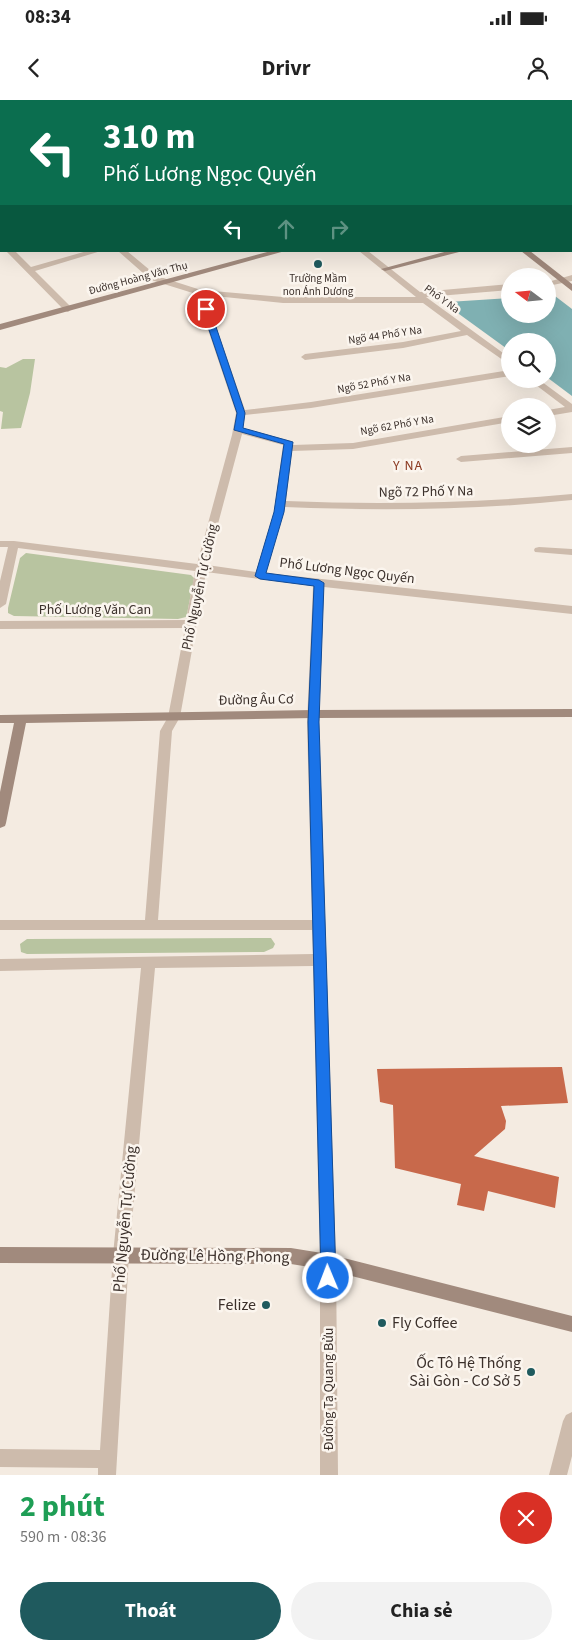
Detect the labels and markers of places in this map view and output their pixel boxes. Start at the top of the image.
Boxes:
marker: Trường Mầm non Ánh Dương [312,258,324,270]
place label: Trường Mầm non Ánh Dương [283,271,354,299]
pin [185,288,227,330]
place label: Felize [218,1294,256,1316]
marker: Felize [260,1299,272,1311]
place label: Fly Coffee [392,1312,457,1334]
marker: Fly Coffee [376,1317,388,1329]
place label: Ốc Tô Hệ Thống Sài Gòn - Cơ Sở 5 [409,1352,521,1392]
marker: Ốc Tô Hệ Thống Sài Gòn - Cơ Sở 5 [525,1366,537,1378]

